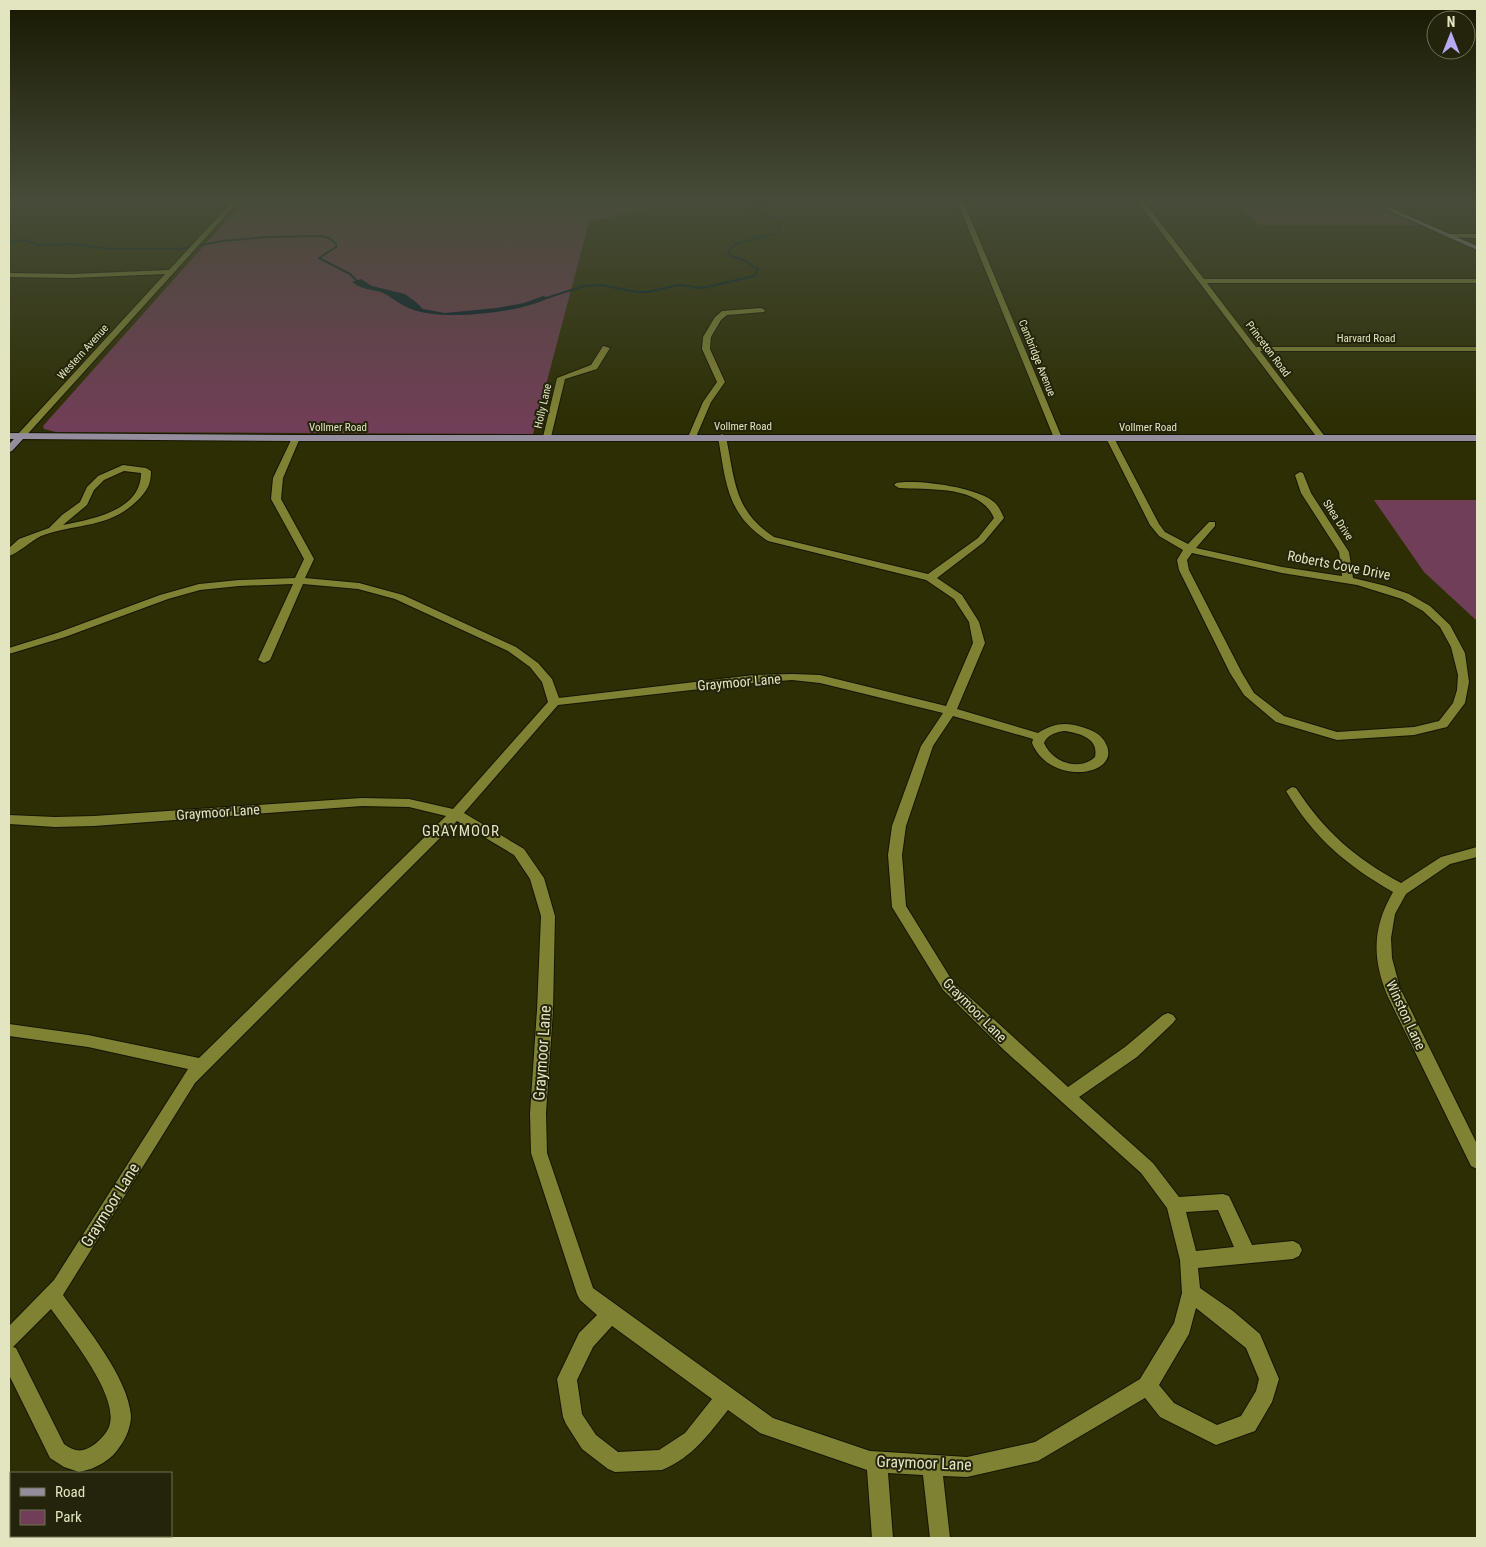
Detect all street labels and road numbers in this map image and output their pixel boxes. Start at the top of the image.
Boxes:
street label: Cambridge Avenue [1016,318,1058,398]
street label: Princeton Road [1243,319,1293,379]
street label: Western Avenue [55,322,111,382]
street label: Harvard Road [1337,332,1395,345]
street label: Holly Lane [532,382,554,430]
street label: Vollmer Road [714,420,772,433]
street label: Vollmer Road [309,421,367,434]
street label: Vollmer Road [1119,421,1177,434]
street label: Shea Drive [1320,497,1356,543]
street label: Roberts Cove Drive [1286,547,1392,583]
street label: Graymoor Lane [697,670,782,694]
street label: Graymoor Lane [176,801,261,823]
street label: Graymoor Lane [940,975,1010,1045]
street label: Winston Lane [1383,978,1429,1053]
street label: Graymoor Lane [529,1005,555,1101]
street label: Graymoor Lane [77,1160,143,1250]
street label: Graymoor Lane [876,1452,972,1474]

